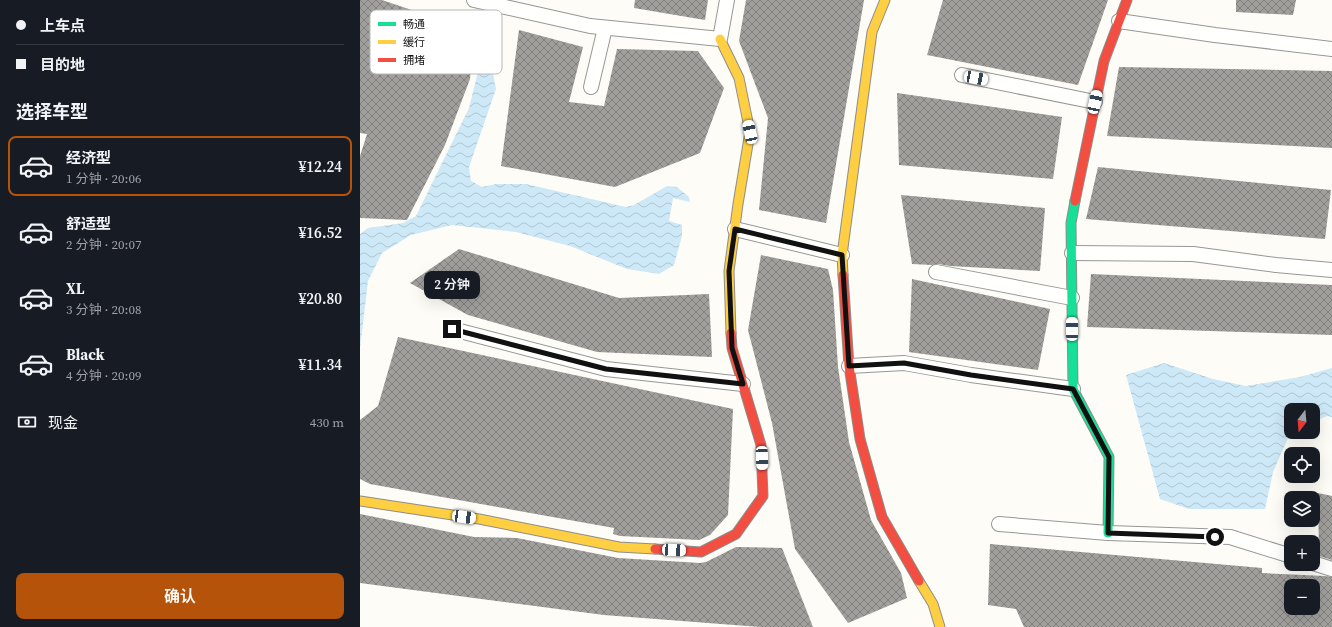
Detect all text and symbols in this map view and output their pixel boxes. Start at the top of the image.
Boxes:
legend [370,10,502,74]
text: 上车点 [40,15,85,36]
text: 畅通 [403,17,425,32]
text: 缓行 [403,35,425,50]
text: 拥堵 [403,53,425,68]
text: 目的地 [40,54,85,75]
car [963,70,989,86]
car [1087,89,1103,115]
text: 选择车型 [16,99,88,124]
car [742,119,758,145]
text: 经济型 [66,147,111,168]
icon: car [18,148,54,184]
text: ¥12.24 [298,156,342,177]
text: 1 分钟 · 20:06 [66,170,141,187]
text: 舒适型 [66,213,111,234]
icon: car [18,214,54,250]
text: ¥16.52 [298,222,342,243]
text: 2 分钟 · 20:07 [66,236,141,253]
callout: 2 分钟 [424,271,480,299]
text: 2 分钟 [434,276,470,293]
text: XL [66,278,85,299]
icon: car [18,280,54,316]
text: ¥20.80 [298,288,342,309]
text: 3 分钟 · 20:08 [66,301,141,318]
car [1066,317,1078,341]
route end [443,320,461,338]
text: Black [66,344,105,365]
icon: car [18,346,54,382]
text: ¥11.34 [298,354,342,375]
text: 4 分钟 · 20:09 [66,367,141,384]
north arrow [1284,403,1320,439]
map controls [1284,403,1320,615]
icon: cash [16,411,38,433]
text: 现金 [48,412,78,433]
text: 430 m [310,414,344,431]
car [756,446,768,470]
button: locate [1284,447,1320,483]
button: layers [1284,491,1320,527]
car [451,509,477,525]
route start [1206,528,1224,546]
button: + [1284,535,1320,571]
car [662,543,686,557]
button: 确认 [16,573,344,619]
button: − [1284,579,1320,615]

